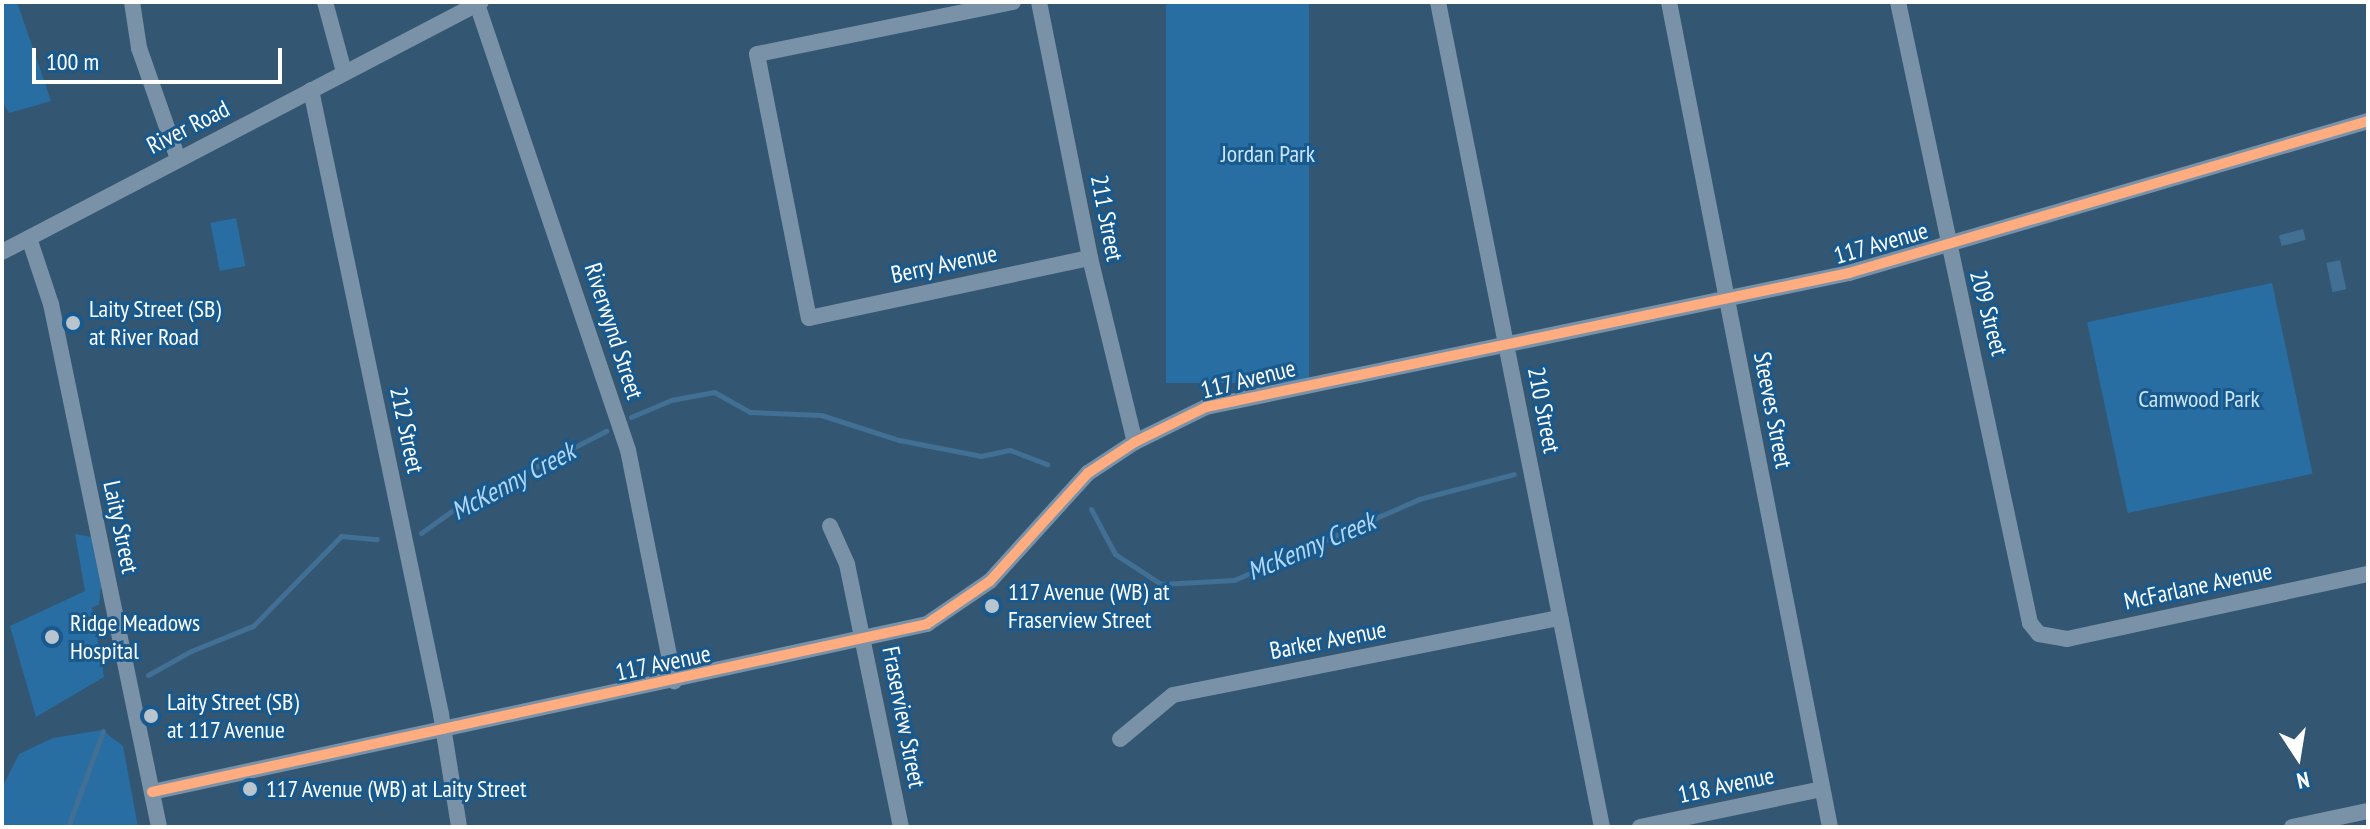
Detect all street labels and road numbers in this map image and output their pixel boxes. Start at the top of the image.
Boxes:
street label: River Road [142,94,234,160]
street label: 211 Street [1085,172,1129,264]
street label: 117 Avenue [1830,216,1932,270]
street label: Berry Avenue [888,239,1000,289]
street label: Riverwynd Street [578,259,650,403]
street label: 209 Street [1964,267,2014,359]
street label: Steeves Street [1748,349,1798,471]
street label: 117 Avenue [1197,353,1299,405]
street label: 210 Street [1522,364,1566,456]
street label: 212 Street [384,384,430,476]
street label: Laity Street [97,478,145,576]
street label: McFarlane Avenue [2121,556,2275,616]
street label: Barker Avenue [1267,615,1389,665]
street label: 117 Avenue [612,639,714,687]
street label: Fraserview Street [876,644,932,790]
street label: 118 Avenue [1675,761,1777,809]

